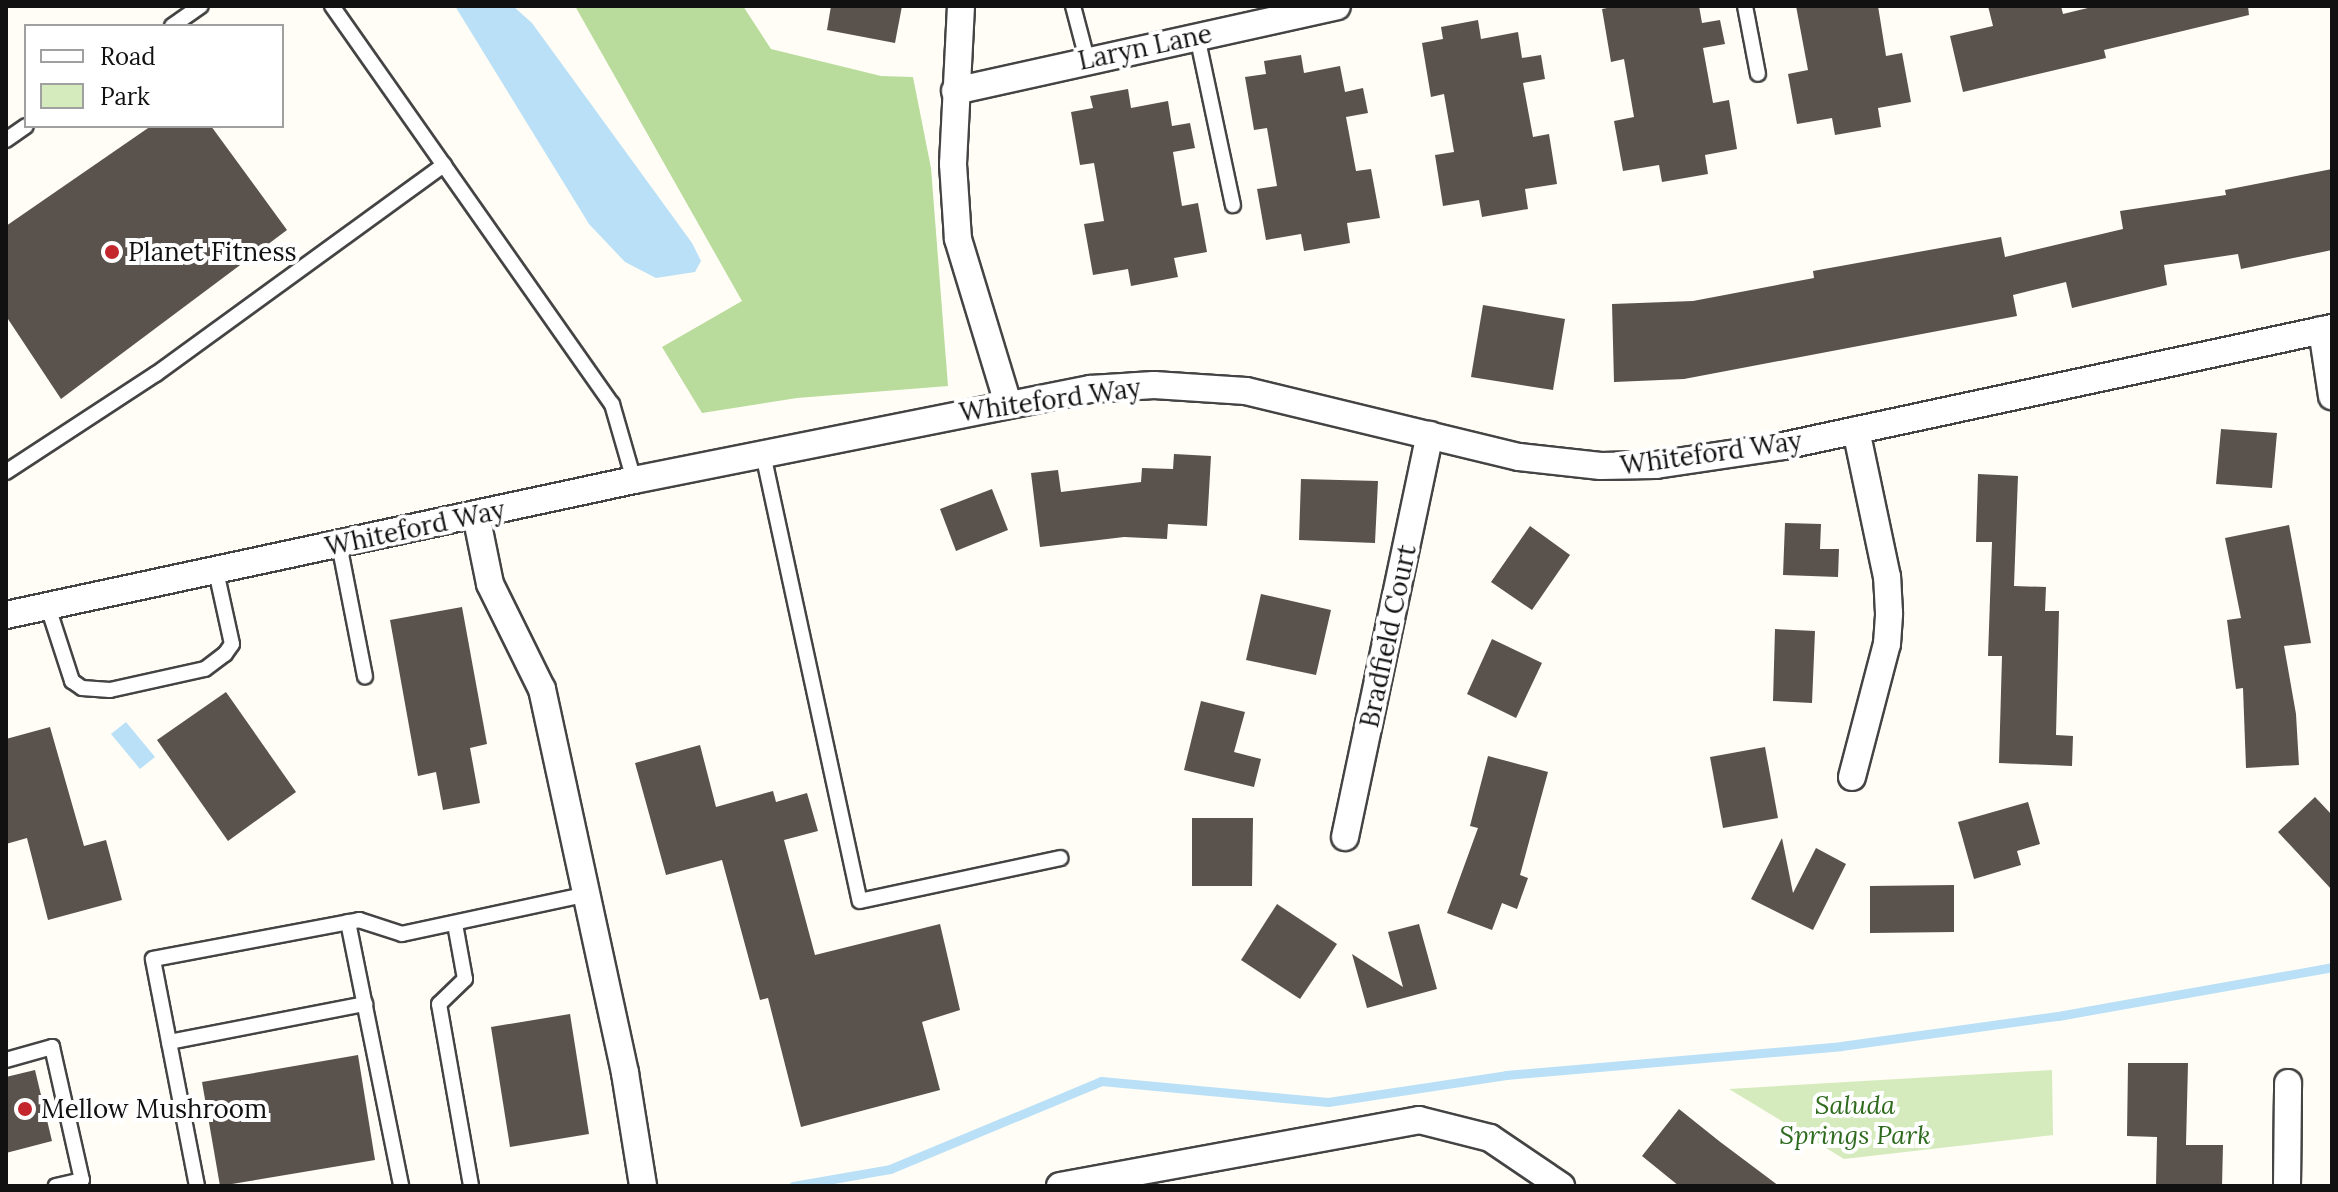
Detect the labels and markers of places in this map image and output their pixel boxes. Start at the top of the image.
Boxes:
place label: Planet Fitness [128,236,297,268]
marker: Planet Fitness [103,243,121,261]
place label: Mellow Mushroom [41,1093,267,1125]
marker: Mellow Mushroom [16,1100,34,1118]

